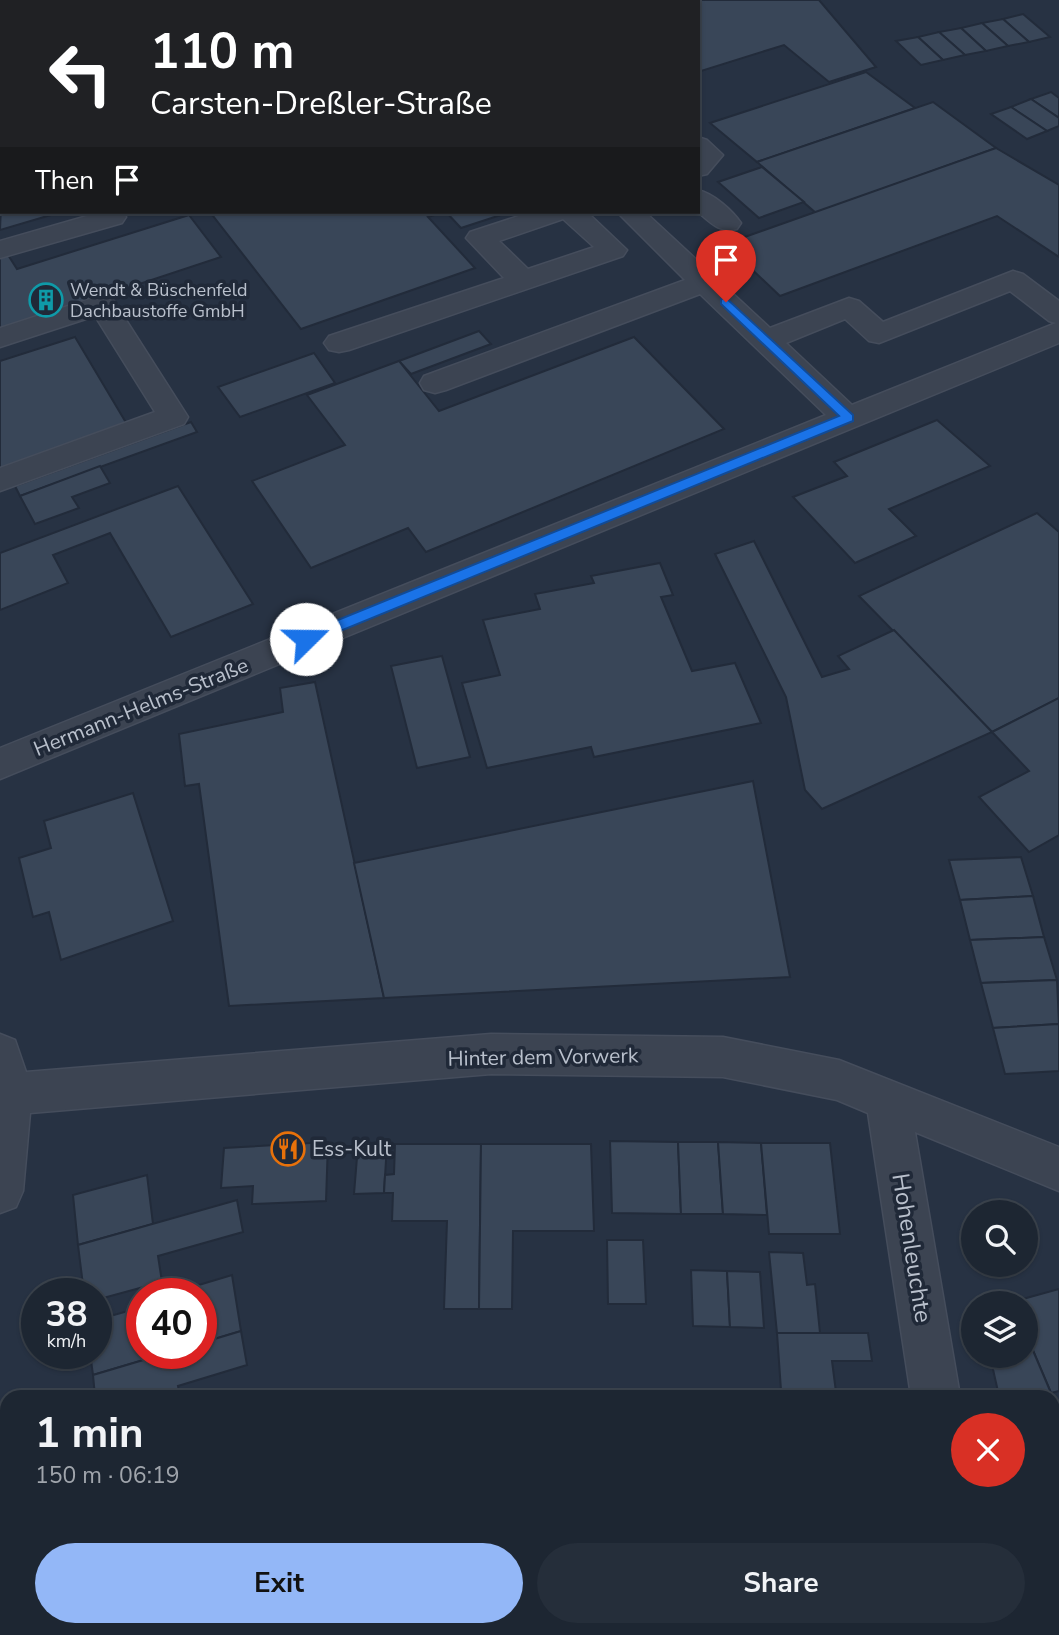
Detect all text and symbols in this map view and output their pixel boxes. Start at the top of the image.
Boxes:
text: 110 m [150,18,294,85]
icon: left [35,28,126,119]
text: Carsten-Dreßler-Straße [150,82,492,125]
icon: arrive [108,161,146,199]
text: Then [35,163,94,198]
pin [696,230,756,302]
icon: arrive [707,241,745,279]
place label: Wendt & Büschenfeld Dachbaustoffe GmbH [70,278,247,323]
building icon: Wendt & Büschenfeld Dachbaustoffe GmbH [27,281,65,319]
position arrow [269,602,343,676]
street label: Hermann-Helms-Straße [29,651,253,763]
street label: Hinter dem Vorwerk [447,1041,639,1073]
restaurant icon: Ess-Kult [269,1130,307,1168]
place label: Ess-Kult [312,1135,392,1163]
street label: Hohenleuchte [884,1171,940,1325]
map controls [961,1200,1038,1368]
button: search [961,1200,1038,1277]
speed limit sign: 40 [126,1278,217,1369]
text: 38 [45,1291,88,1338]
button: layers [961,1291,1038,1368]
text: km/h [47,1329,86,1353]
text: 1 min [35,1405,144,1462]
button: close [951,1413,1025,1487]
text: 150 m · 06:19 [35,1460,180,1491]
button: Exit [35,1543,523,1623]
button: Share [537,1543,1025,1623]

